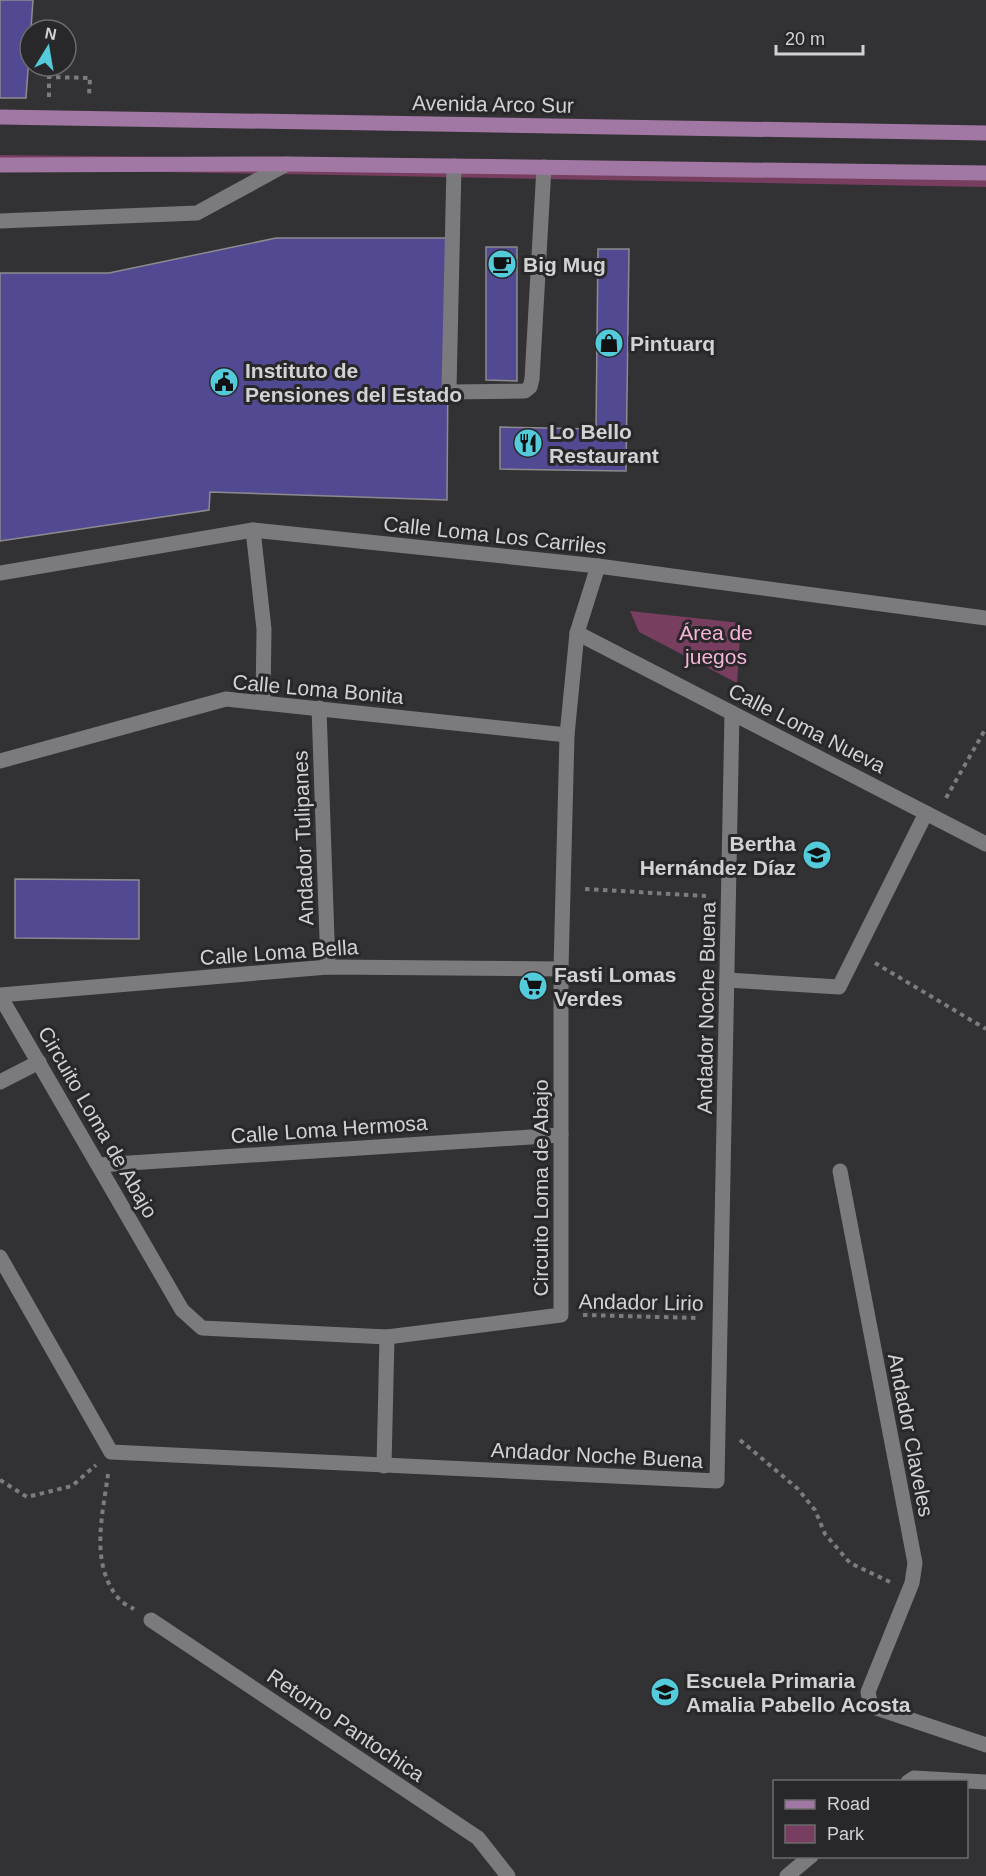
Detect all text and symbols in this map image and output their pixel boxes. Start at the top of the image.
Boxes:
north arrow [18,18,78,78]
scale bar [776,18,863,56]
text: N [43,24,58,43]
text: 20 m [785,29,825,49]
street label: Avenida Arco Sur [412,91,574,117]
cafe icon: Big Mug [486,248,518,280]
place label: Big Mug [523,253,606,276]
shop icon: Pintuarq [593,327,625,359]
place label: Pintuarq [630,332,715,355]
place label: Instituto de Pensiones del Estado [245,359,462,406]
public building icon: Instituto de Pensiones del Estado [208,366,240,398]
place label: Lo Bello Restaurant [549,420,659,467]
restaurant icon: Lo Bello Restaurant [512,427,544,459]
street label: Calle Loma Los Carriles [382,512,608,558]
park label: Área de juegos [679,621,753,668]
street label: Calle Loma Bonita [232,670,405,708]
street label: Calle Loma Nueva [725,679,889,778]
street label: Andador Tulipanes [288,750,318,926]
place label: Bertha Hernández Díaz [640,832,796,879]
school or university icon: Bertha Hernández Díaz [801,839,833,871]
street label: Andador Noche Buena [693,901,719,1114]
street label: Calle Loma Bella [199,935,359,969]
place label: Fasti Lomas Verdes [554,963,677,1010]
supermarket icon: Fasti Lomas Verdes [517,970,549,1002]
street label: Circuito Loma de Abajo [34,1022,162,1222]
street label: Circuito Loma de Abajo [529,1079,552,1297]
street label: Calle Loma Hermosa [230,1111,429,1147]
street label: Andador Lirio [578,1289,704,1315]
street label: Andador Claveles [884,1351,938,1519]
street label: Andador Noche Buena [490,1438,704,1472]
street label: Retorno Pantochica [263,1664,429,1786]
place label: Escuela Primaria Amalia Pabello Acosta [686,1669,911,1716]
school or university icon: Escuela Primaria Amalia Pabello Acosta [649,1676,681,1708]
legend [773,1780,968,1858]
text: Road [827,1794,870,1814]
text: Park [827,1824,865,1844]

